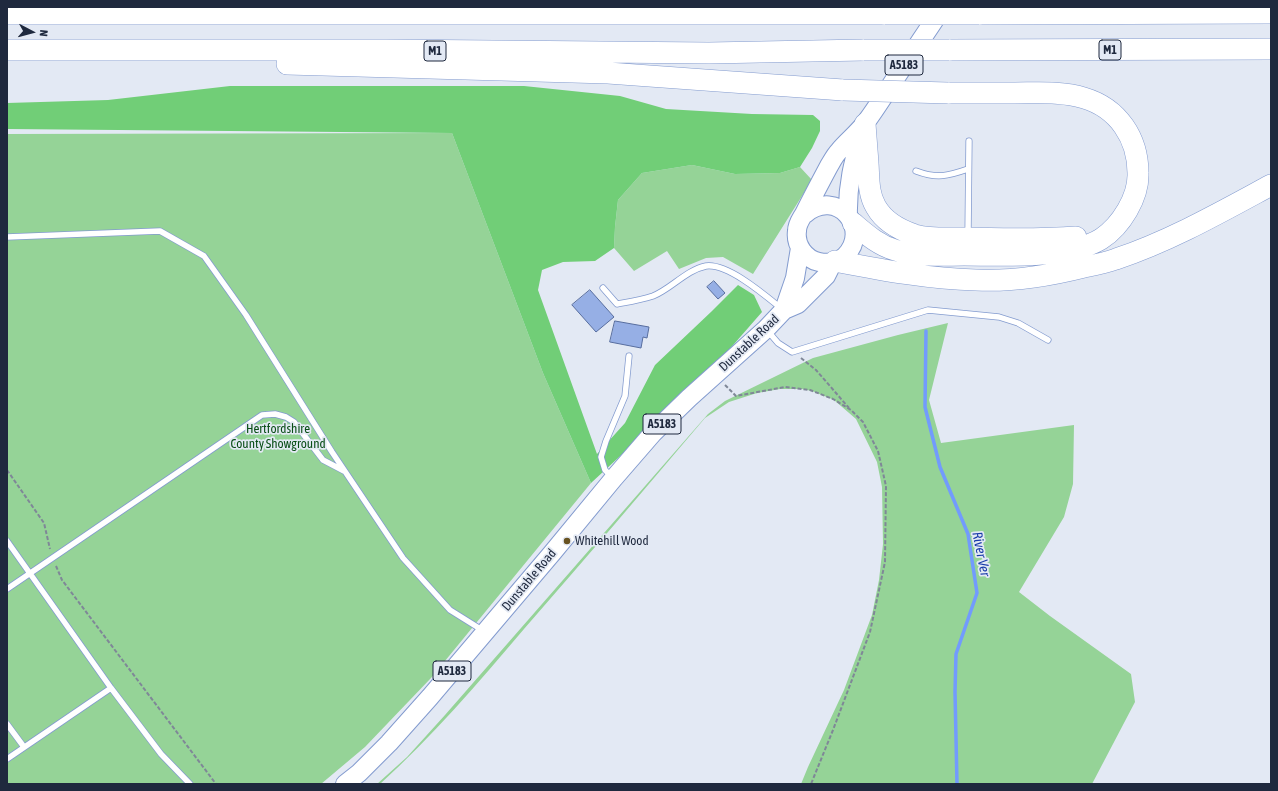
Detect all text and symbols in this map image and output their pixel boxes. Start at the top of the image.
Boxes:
north arrow [12,12,52,52]
text: N [38,29,50,37]
road number: M1 [1099,40,1121,60]
road number: M1 [424,41,446,61]
road number: A5183 [885,55,923,75]
street label: Dunstable Road [716,311,782,375]
road number: A5183 [643,414,681,434]
park label: Hertfordshire County Showground [230,421,326,452]
water label: River Ver [968,530,994,578]
place label: Whitehill Wood [575,533,649,549]
marker: Whitehill Wood [562,536,572,546]
street label: Dunstable Road [499,546,559,614]
road number: A5183 [433,661,471,681]

